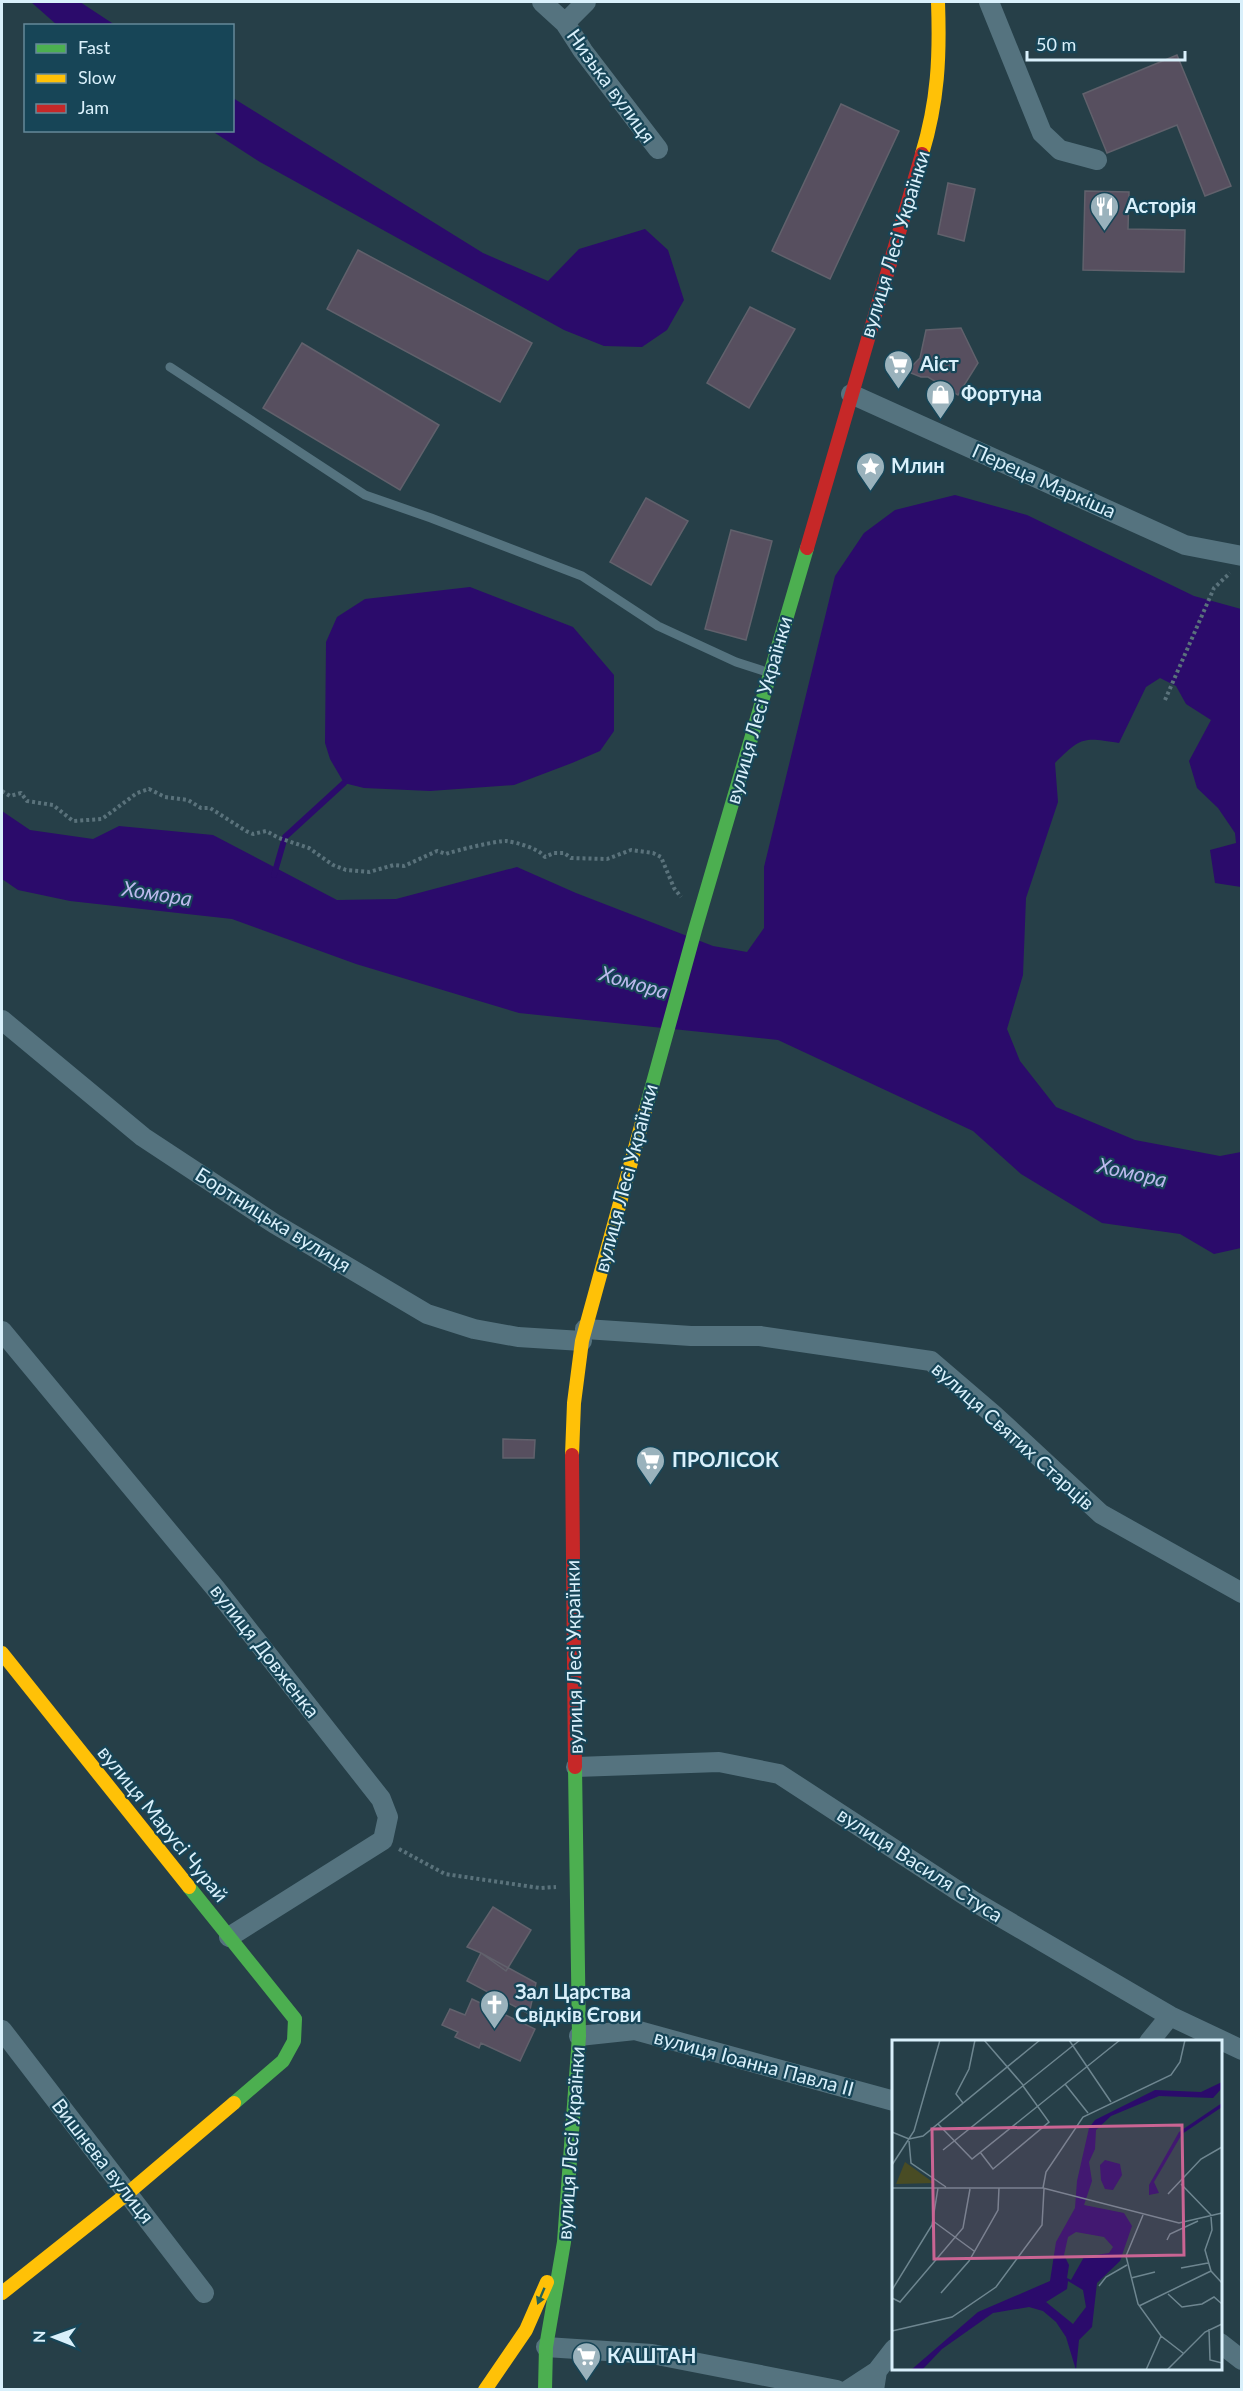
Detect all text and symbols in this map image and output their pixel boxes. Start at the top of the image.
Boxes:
legend [24,24,234,132]
street label: Низька вулиця [562,24,661,147]
scale bar [1027,24,1184,62]
text: 50 m [1036,33,1076,55]
text: Fast [78,36,111,58]
text: Slow [78,66,116,88]
text: Jam [78,96,109,118]
street label: вулиця Лесі Українки [854,147,934,340]
restaurant icon: Асторія [1088,190,1120,232]
place label: Асторія [1124,193,1196,217]
supermarket icon: Аіст [883,348,915,390]
place label: Аіст [919,351,960,375]
shop icon: Фортуна [924,378,956,420]
place label: Фортуна [961,381,1042,405]
street label: Переца Маркіша [969,438,1120,523]
place icon: Млин [854,450,886,492]
place label: Млин [891,453,945,477]
street label: вулиця Лесі Українки [720,613,796,806]
water label: Хомора [120,875,194,910]
water label: Хомора [596,960,672,1003]
street label: вулиця Лесі Українки [588,1081,662,1275]
water label: Хомора [1094,1151,1169,1192]
street label: Бортницька вулиця [191,1162,356,1277]
street label: вулиця Святих Старців [928,1356,1100,1514]
supermarket icon: ПРОЛІСОК [635,1444,667,1486]
place label: ПРОЛІСОК [672,1447,779,1471]
street label: вулиця Лесі Українки [559,1560,587,1754]
street label: вулиця Довженка [206,1579,325,1722]
street label: вулиця Марусі Чурай [93,1740,234,1906]
street label: вулиця Василя Стуса [833,1802,1008,1927]
place label: Зал Царства Свідків Єгови [515,1979,641,2026]
church icon: Зал Царства Свідків Єгови [478,1988,510,2030]
street label: вулиця Іоанна Павла II [652,2024,857,2100]
inset map [892,2040,1222,2370]
street label: вулиця Лесі Українки [551,2045,589,2241]
street label: Вишнева вулиця [48,2093,160,2228]
one-way arrow [536,2287,545,2304]
north arrow [24,2307,84,2367]
text: N [29,2330,48,2343]
supermarket icon: КАШТАН [570,2340,602,2382]
place label: КАШТАН [607,2343,696,2367]

